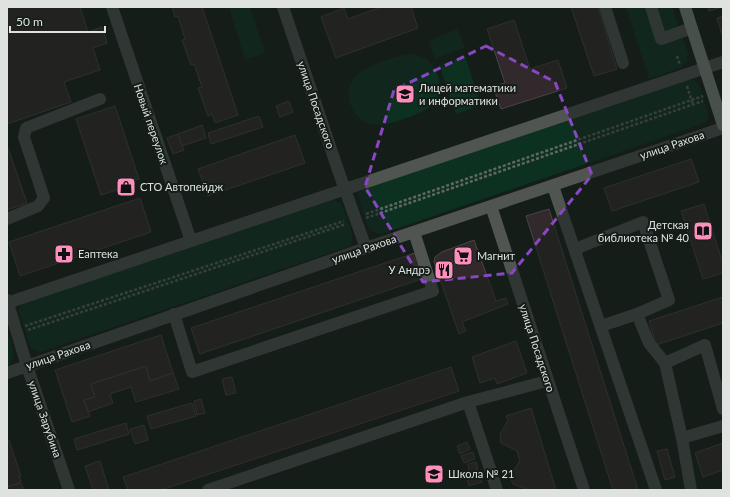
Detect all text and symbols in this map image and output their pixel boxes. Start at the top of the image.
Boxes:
scale bar [10,8,105,34]
text: 50 m [16,14,43,29]
street label: улица Посадского [295,59,338,150]
place label: Лицей математики и информатики [418,81,516,107]
street label: Новый переулок [132,82,171,166]
school or university icon: Лицей математики и информатики [394,83,416,105]
street label: улица Рахова [638,127,706,162]
shop icon: СТО Автопейдж [115,176,137,198]
place label: СТО Автопейдж [140,180,224,193]
place label: Детская библиотека № 40 [598,218,690,244]
library icon: Детская библиотека № 40 [692,220,714,242]
street label: улица Рахова [330,231,398,266]
pharmacy icon: Еаптека [53,243,75,265]
supermarket icon: Магнит [452,245,474,267]
place label: Еаптека [78,247,118,260]
place label: Магнит [477,249,516,262]
restaurant icon: У Андрэ [433,259,455,281]
place label: У Андрэ [389,263,430,276]
street label: улица Посадского [517,302,558,394]
street label: улица Рахова [24,337,92,372]
street label: улица Зарубина [26,379,65,459]
school or university icon: Школа № 21 [423,463,445,485]
place label: Школа № 21 [448,467,514,480]

